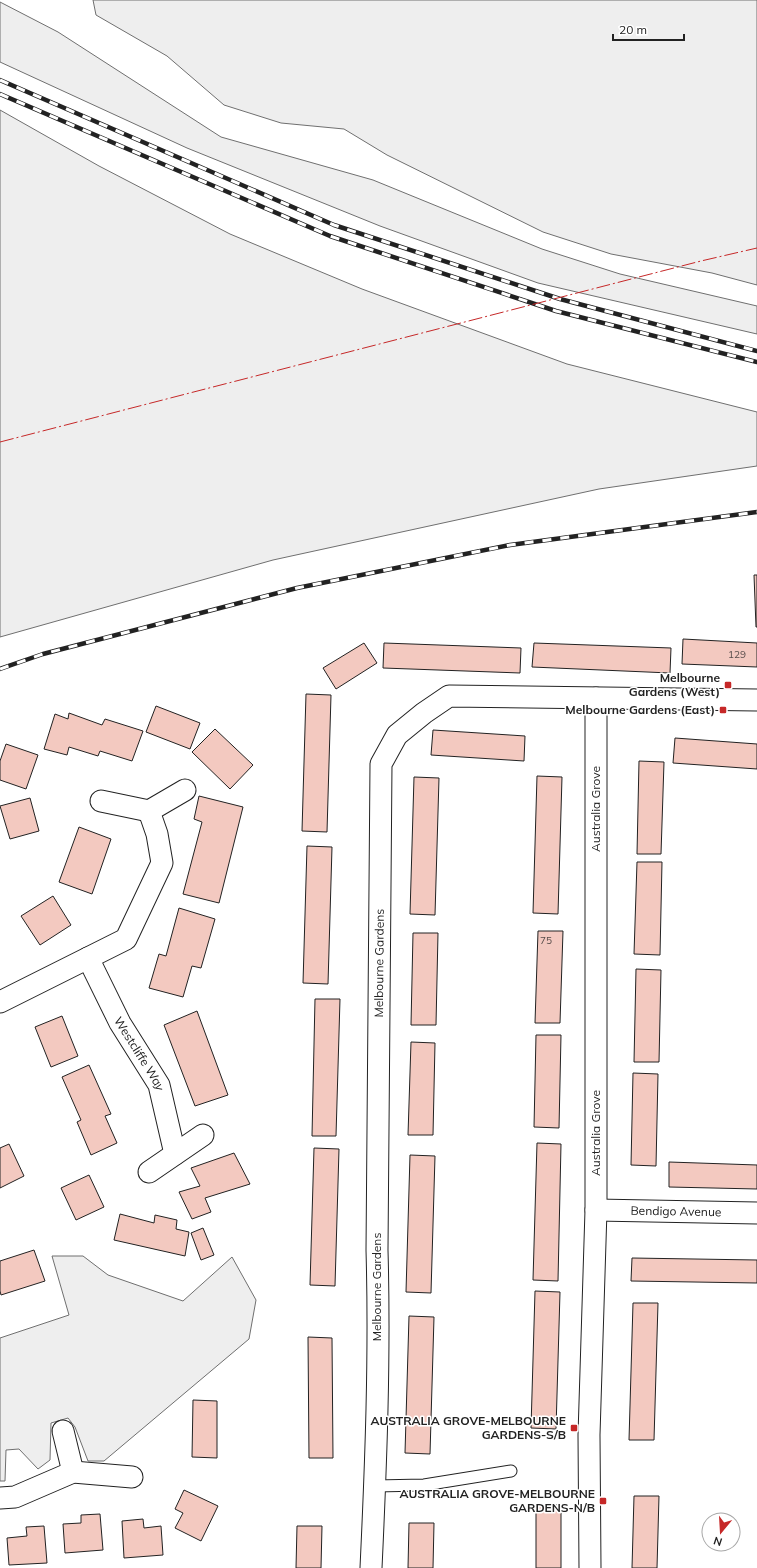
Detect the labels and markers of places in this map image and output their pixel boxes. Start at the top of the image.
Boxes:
place label: Melbourne Gardens (West) [629,670,720,699]
marker: Melbourne Gardens (West) [723,680,733,690]
place label: Melbourne Gardens (East) [565,702,715,717]
marker: Melbourne Gardens (East) [718,705,728,715]
place label: AUSTRALIA GROVE-MELBOURNE GARDENS-S/B [370,1413,566,1442]
marker: AUSTRALIA GROVE-MELBOURNE GARDENS-S/B [569,1423,579,1433]
place label: AUSTRALIA GROVE-MELBOURNE GARDENS-N/B [399,1486,595,1515]
marker: AUSTRALIA GROVE-MELBOURNE GARDENS-N/B [598,1496,608,1506]

